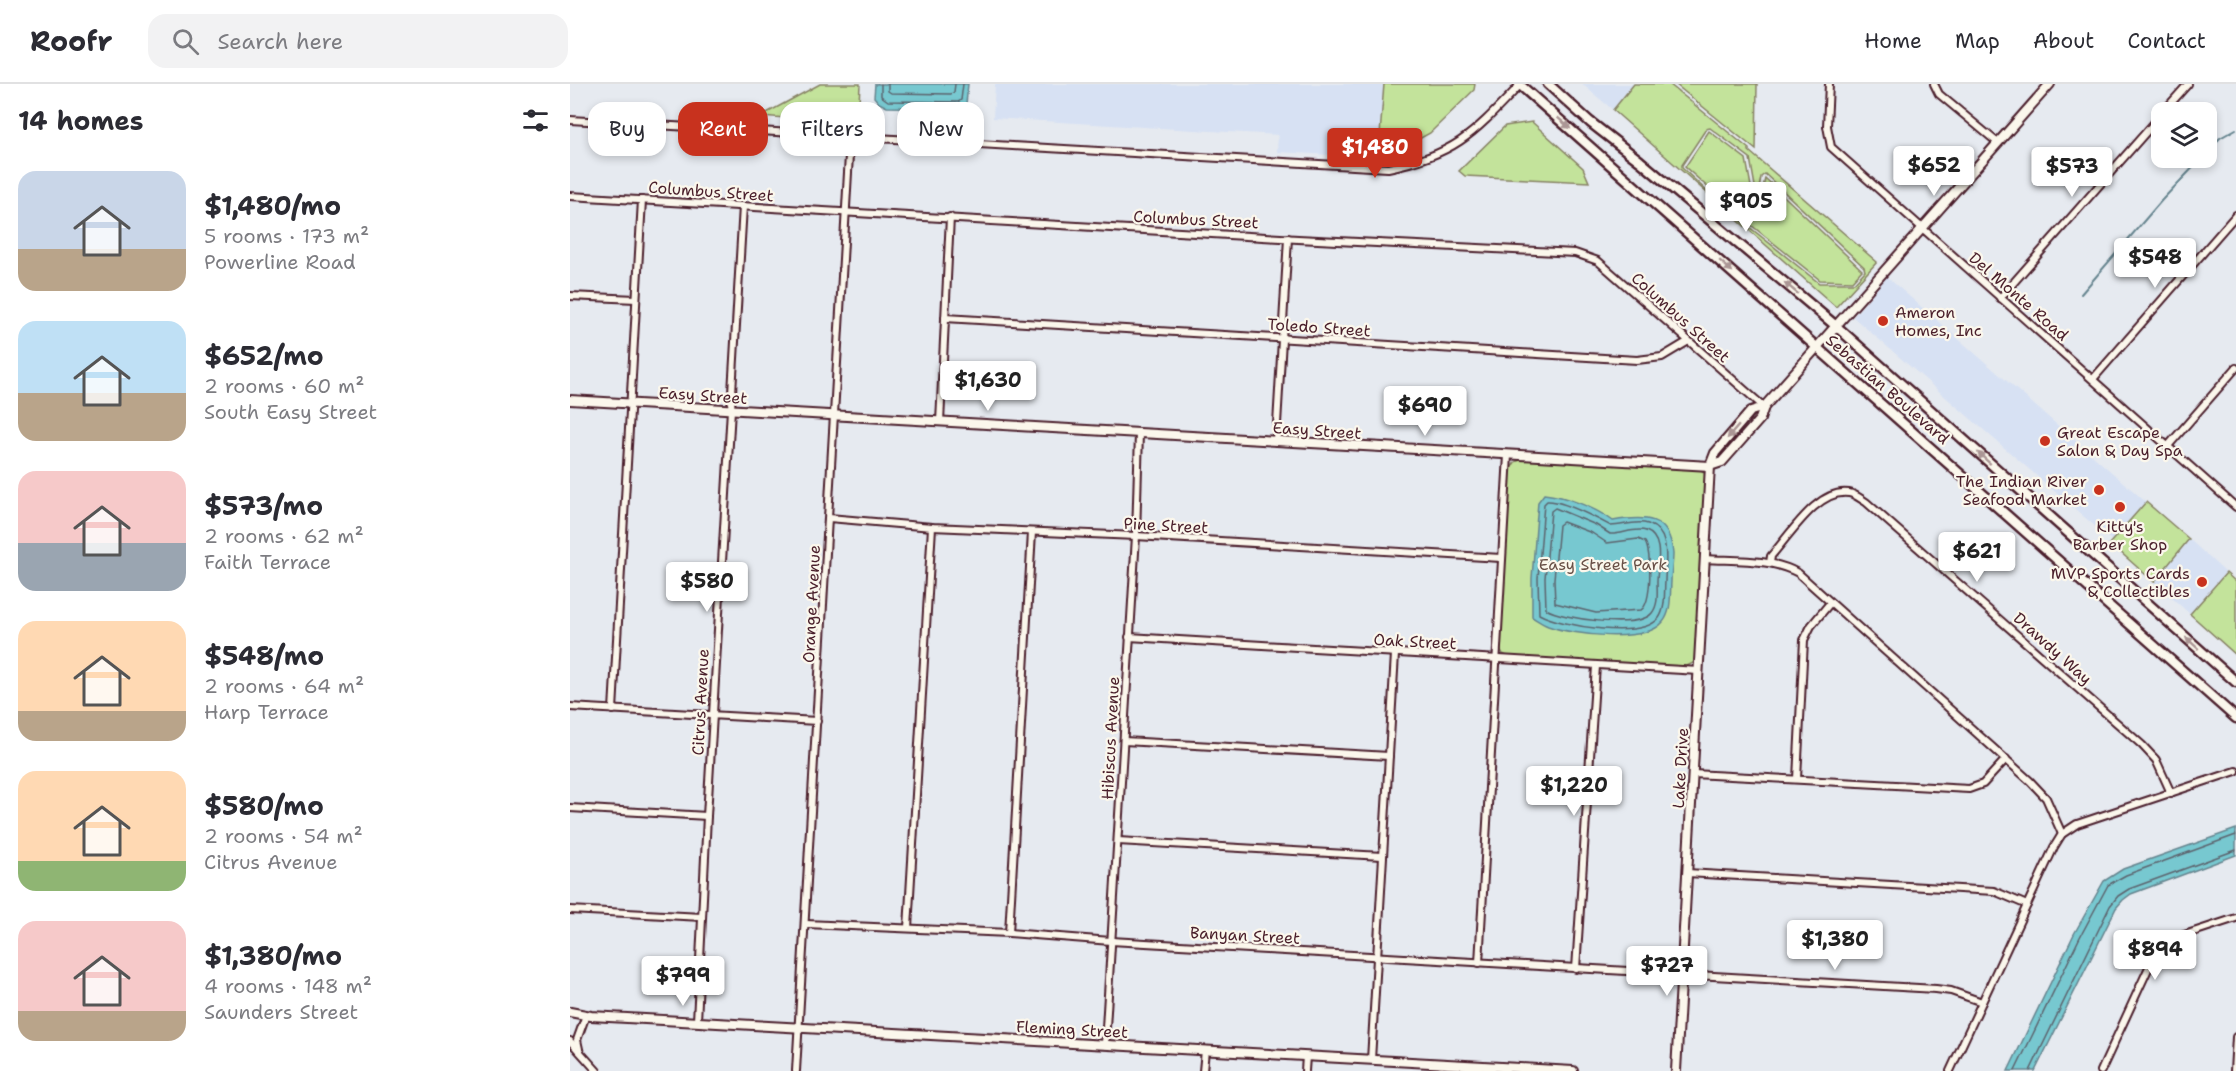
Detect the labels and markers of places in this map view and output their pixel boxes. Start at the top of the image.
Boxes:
pin: $1,480 [1326,128,1424,179]
pin: $652 [1898,146,1970,197]
pin: $573 [2036,147,2108,198]
pin: $905 [1710,182,1782,233]
pin: $548 [2119,238,2191,289]
place label: Ameron Homes, Inc [1895,302,1982,341]
marker: Ameron Homes, Inc [1876,314,1890,328]
pin: $1,630 [939,361,1037,412]
pin: $690 [1389,386,1461,437]
place label: Great Escape Salon & Day Spa [2057,422,2183,461]
marker: Great Escape Salon & Day Spa [2038,434,2052,448]
place label: The Indian River Seafood Market [1956,471,2087,510]
marker: The Indian River Seafood Market [2092,483,2106,497]
marker: Kitty's Barber Shop [2113,500,2127,514]
place label: Kitty's Barber Shop [2073,516,2167,555]
pin: $621 [1941,532,2013,583]
pin: $580 [671,562,743,613]
place label: MVP Sports Cards & Collectibles [2051,563,2190,602]
marker: MVP Sports Cards & Collectibles [2195,575,2209,589]
pin: $1,220 [1525,766,1623,817]
pin: $1,380 [1786,920,1884,971]
pin: $894 [2119,930,2191,981]
pin: $727 [1631,946,1703,997]
pin: $799 [647,956,719,1007]

